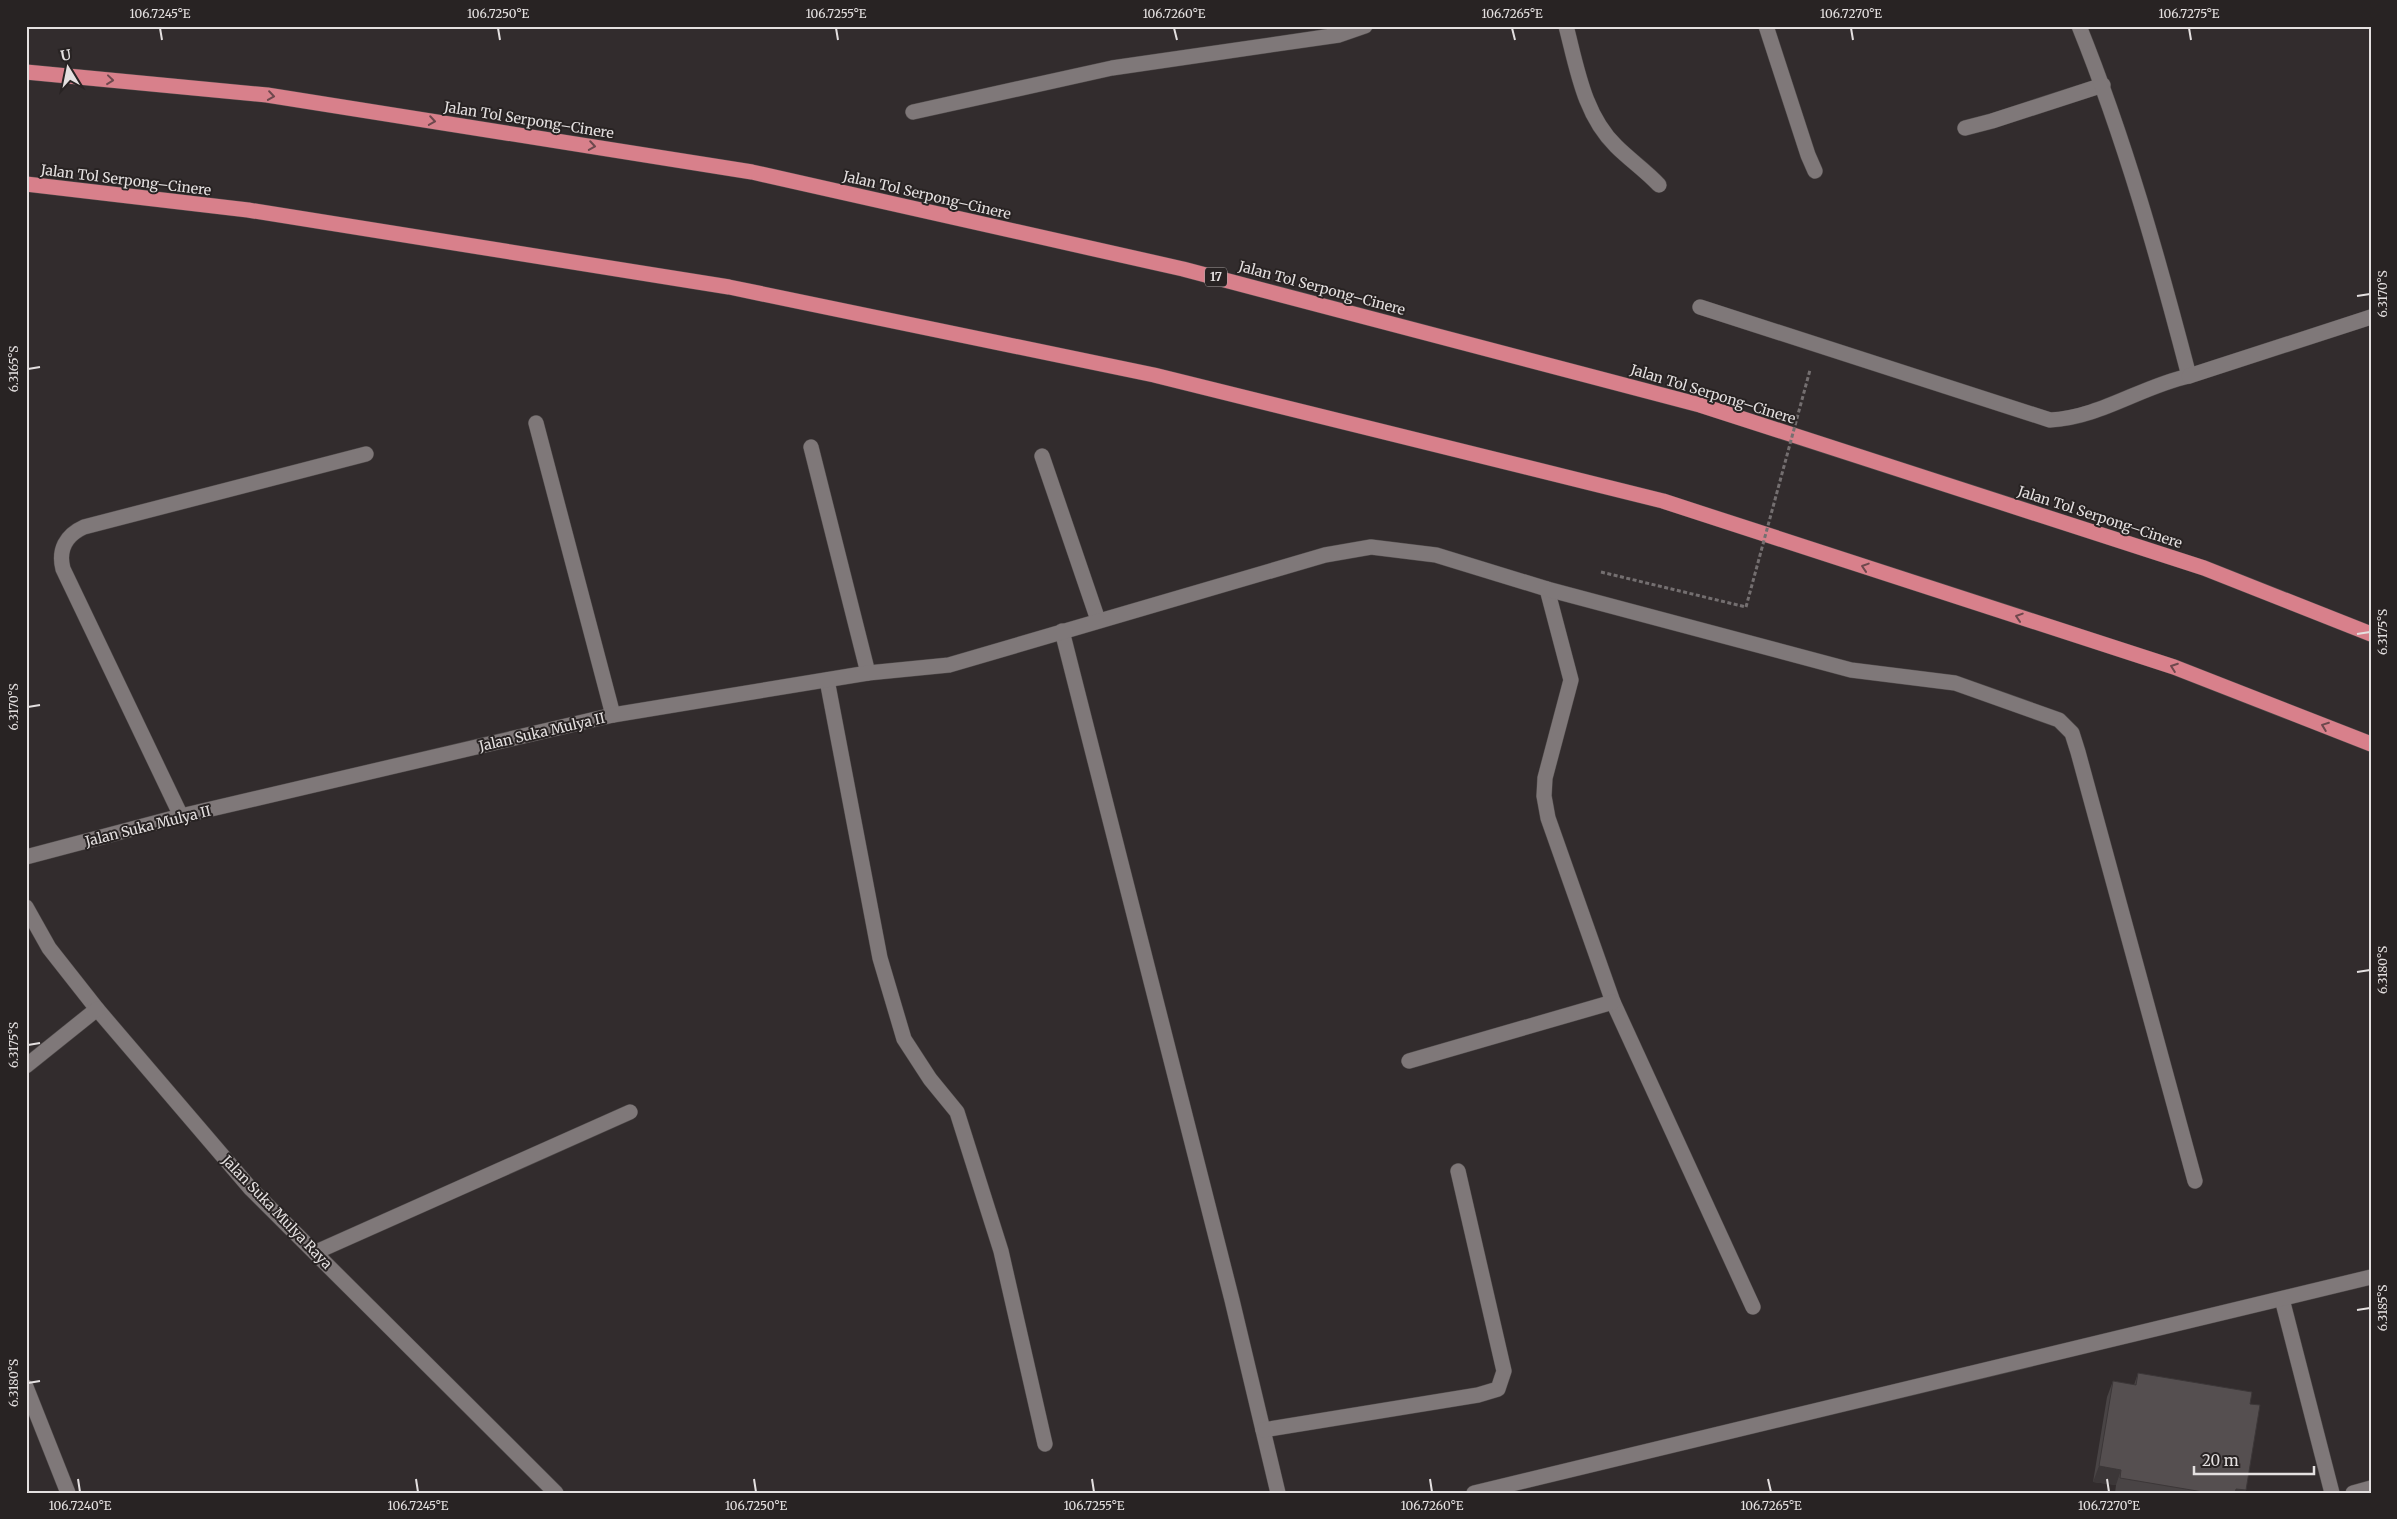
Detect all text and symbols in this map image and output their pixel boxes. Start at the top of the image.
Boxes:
text: 106.7245°E [130,6,191,21]
text: 106.7250°E [467,6,529,21]
text: 106.7255°E [806,6,867,21]
text: 106.7260°E [1143,6,1206,21]
text: 106.7265°E [1481,6,1543,21]
text: 106.7270°E [1820,6,1882,21]
text: 106.7275°E [2159,6,2220,21]
north arrow [42,42,92,92]
text: U [59,45,73,65]
one-way arrow [106,74,114,85]
one-way arrow [268,90,276,101]
street label: Jalan Tol Serpong–Cinere [442,98,615,142]
one-way arrow [428,115,436,126]
one-way arrow [588,141,597,151]
street label: Jalan Tol Serpong–Cinere [39,160,212,199]
street label: Jalan Tol Serpong–Cinere [840,167,1013,223]
street label: Jalan Tol Serpong–Cinere [1236,257,1407,319]
road number: 17 [1205,268,1227,286]
text: 6.3170°S [2375,270,2390,318]
text: 6.3165°S [6,346,21,392]
street label: Jalan Tol Serpong–Cinere [1627,360,1798,428]
street label: Jalan Tol Serpong–Cinere [2015,482,2184,552]
one-way arrow [1861,562,1869,572]
text: 6.3175°S [2375,609,2390,655]
one-way arrow [2016,612,2024,622]
one-way arrow [2170,663,2179,673]
text: 6.3170°S [6,683,21,731]
street label: Jalan Suka Mulya II [476,709,607,755]
one-way arrow [2321,722,2330,732]
street label: Jalan Suka Mulya II [82,802,213,851]
text: 6.3180°S [2375,946,2390,994]
text: 6.3175°S [6,1022,21,1068]
street label: Jalan Suka Mulya Raya [217,1151,336,1273]
text: 6.3185°S [2375,1285,2390,1331]
text: 6.3180°S [6,1359,21,1407]
scale bar [2194,1444,2314,1476]
text: 20 m [2202,1451,2239,1470]
text: 106.7240°E [49,1498,112,1513]
text: 106.7245°E [388,1498,449,1513]
text: 106.7250°E [725,1498,787,1513]
text: 106.7255°E [1064,1498,1125,1513]
text: 106.7260°E [1401,1498,1464,1513]
text: 106.7265°E [1740,1498,1802,1513]
text: 106.7270°E [2078,1498,2140,1513]

